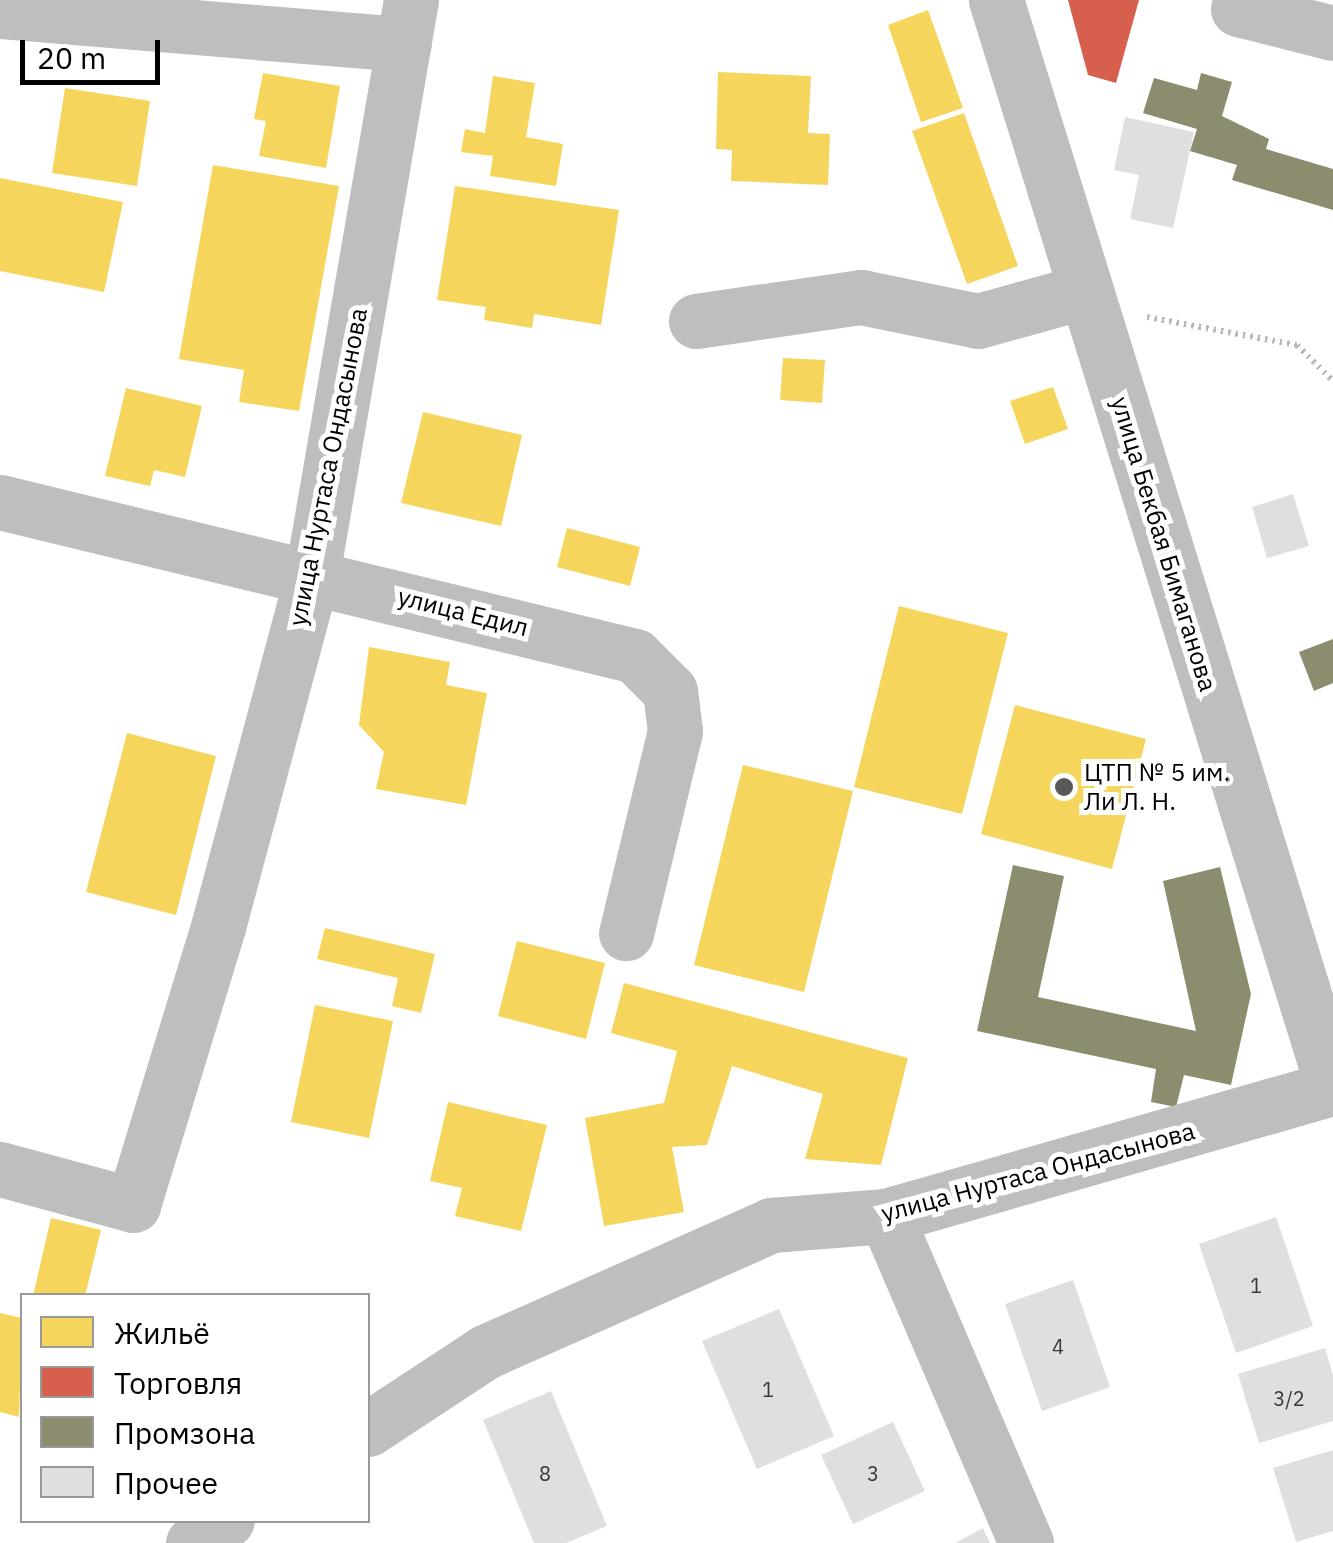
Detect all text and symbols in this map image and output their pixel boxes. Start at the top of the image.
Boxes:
scale bar [25,20,165,82]
text: 20 m [37,38,106,77]
street label: улица Нуртаса Ондасынова [282,305,374,629]
street label: улица Бекбая Бимаганова [1105,393,1223,695]
street label: улица Едил [395,581,531,643]
place label: ЦТП № 5 им. Ли Л. Н. [1084,758,1230,817]
marker: ЦТП № 5 им. Ли Л. Н. [1053,776,1075,798]
street label: улица Нуртаса Ондасынова [878,1116,1198,1228]
house number: 1 [1250,1273,1262,1297]
legend [20,1293,370,1523]
text: Жильё [114,1313,210,1352]
house number: 4 [1052,1334,1064,1358]
text: Торговля [114,1363,242,1402]
house number: 1 [762,1377,774,1401]
house number: 3/2 [1273,1386,1305,1410]
text: Промзона [114,1413,255,1452]
house number: 8 [539,1461,551,1485]
house number: 3 [867,1461,879,1485]
text: Прочее [114,1463,218,1502]

